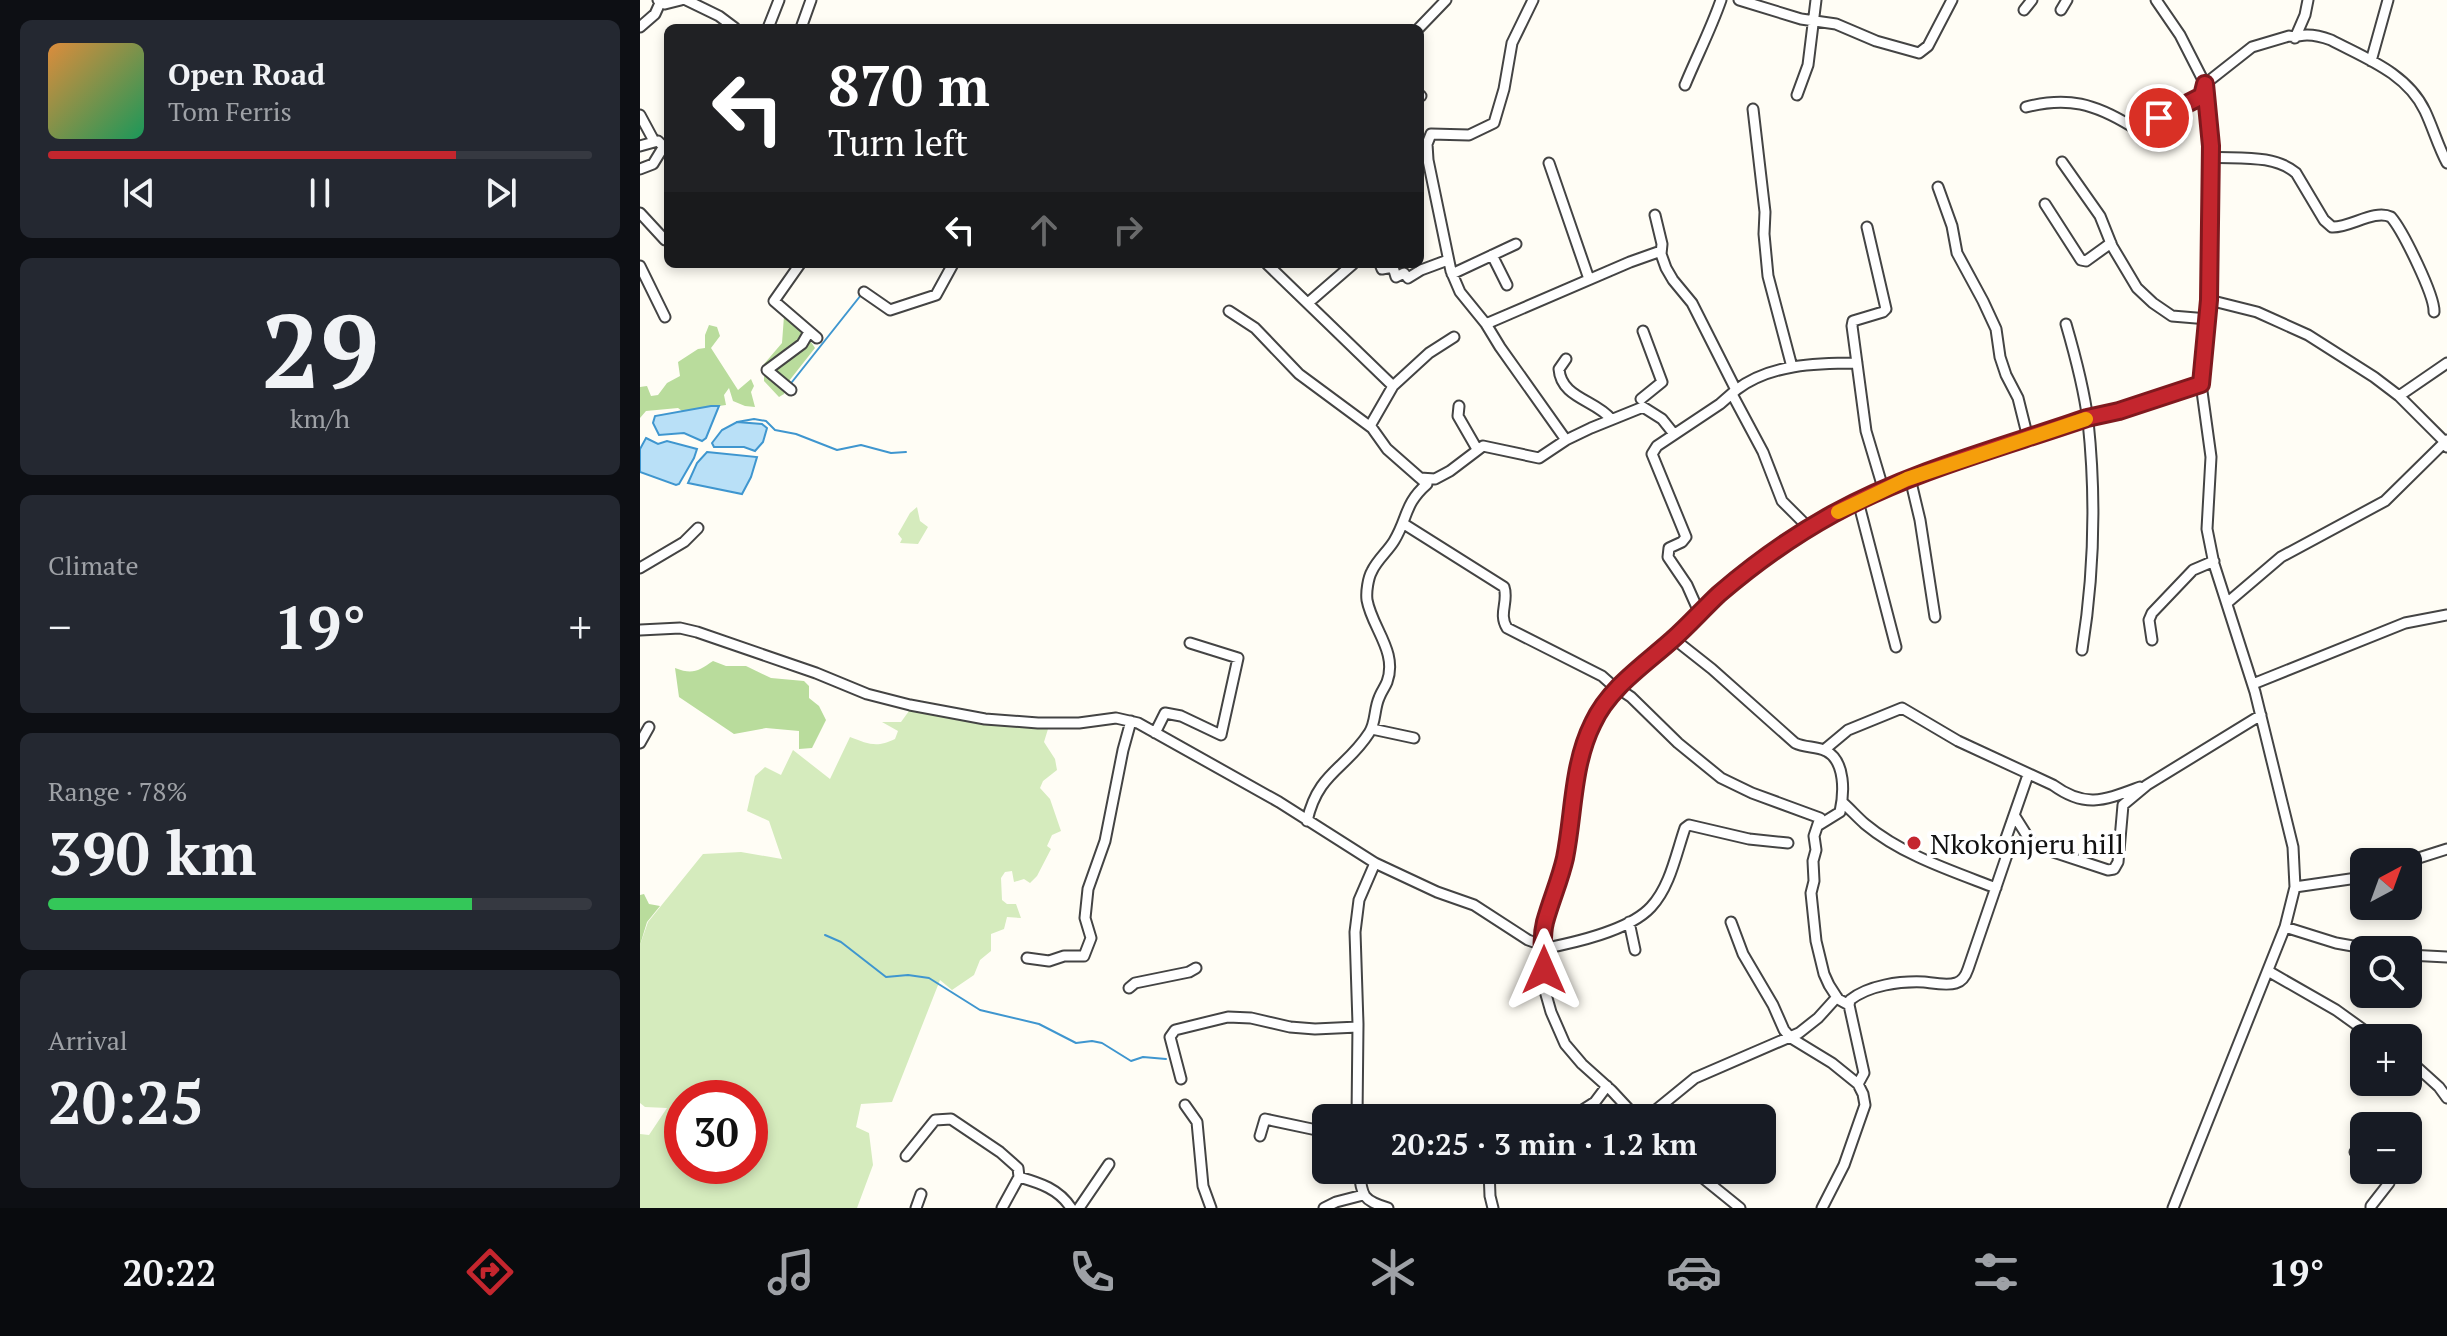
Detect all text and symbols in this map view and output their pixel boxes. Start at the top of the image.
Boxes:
text: 870 m [828,48,990,122]
text: Open Road [168,54,325,94]
icon: left [696,56,800,160]
pin [2125,84,2193,152]
text: Tom Ferris [168,94,292,128]
icon: arrive [2137,96,2181,140]
text: Turn left [828,119,968,166]
icon: previous [117,171,161,215]
icon: pause [298,171,342,215]
icon: next [479,171,523,215]
icon: left [938,208,982,252]
icon: ahead [1022,208,1066,252]
icon: right [1106,208,1150,252]
text: 29 [261,280,379,418]
text: km/h [290,401,350,435]
text: Climate [48,548,139,582]
text: 19° [274,587,366,666]
text: − [48,597,71,656]
text: + [569,597,592,656]
text: Range · 78% [48,774,187,808]
text: 390 km [48,813,256,892]
place label: Nkokonjeru hill [1930,825,2124,862]
marker: Nkokonjeru hill [1905,834,1923,852]
north arrow [2350,848,2422,920]
map controls [2350,848,2422,1184]
position arrow [1502,928,1586,1012]
button: search [2350,936,2422,1008]
text: Arrival [48,1023,128,1057]
button: + [2350,1024,2422,1096]
text: 20:25 [48,1062,204,1141]
speed limit sign: 30 [664,1080,768,1184]
button: − [2350,1112,2422,1184]
text: 20:25 · 3 min · 1.2 km [1391,1124,1697,1164]
icon: directions [462,1244,518,1300]
icon: music [763,1244,819,1300]
icon: phone [1064,1244,1120,1300]
icon: climate [1365,1244,1421,1300]
icon: car [1666,1244,1722,1300]
icon: filters [1968,1244,2024,1300]
text: 20:22 [123,1249,216,1296]
text: 19° [2269,1249,2324,1296]

